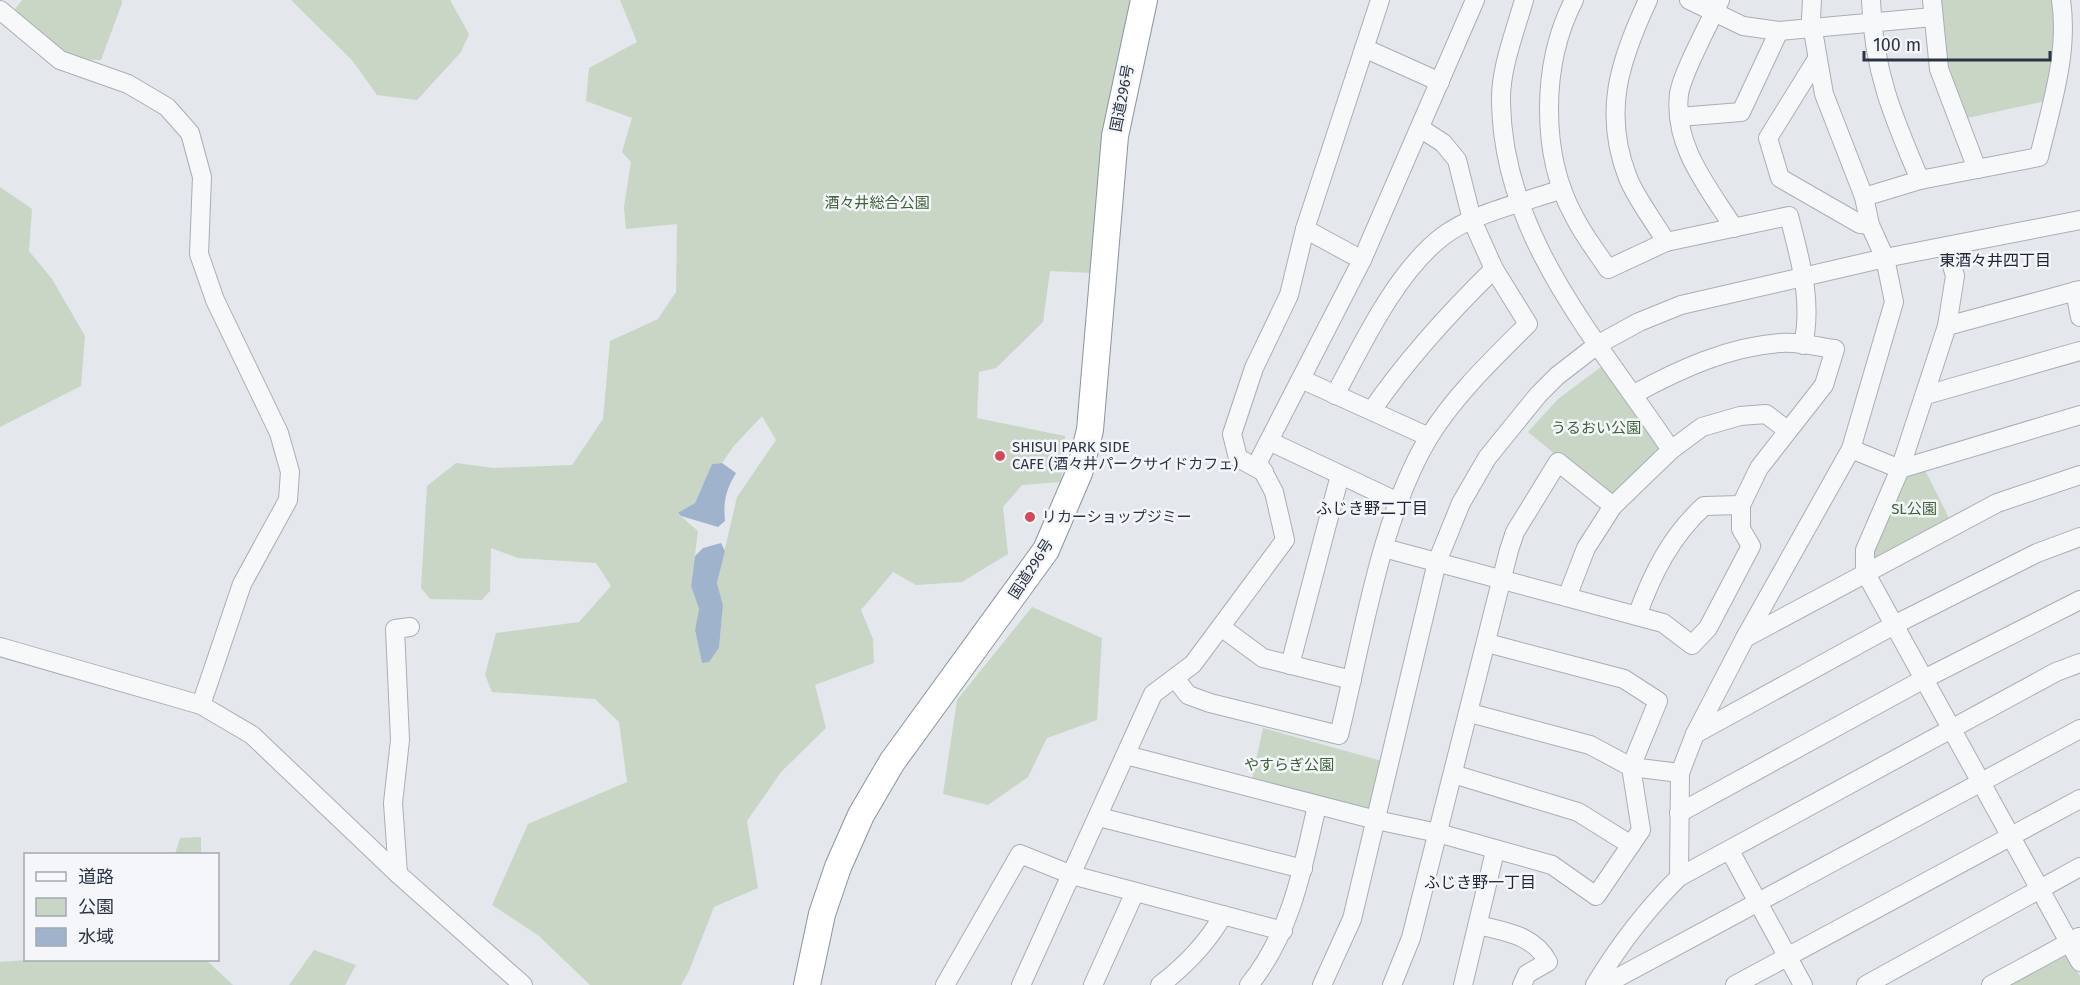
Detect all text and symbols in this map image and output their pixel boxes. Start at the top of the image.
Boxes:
scale bar [1864,24,2050,62]
text: 100 m [1873,34,1921,56]
street label: 国道296号 [1107,63,1137,133]
park label: 酒々井総合公園 [824,194,930,212]
district label: 東酒々井四丁目 [1939,251,2051,270]
park label: うるおい公園 [1551,419,1641,437]
place label: SHISUI PARK SIDE CAFE (酒々井パークサイドカフェ) [1012,438,1238,473]
marker: SHISUI PARK SIDE CAFE (酒々井パークサイドカフェ) [993,449,1007,463]
district label: ふじき野二丁目 [1316,499,1428,518]
park label: SL公園 [1891,500,1937,518]
place label: リカーショップジミー [1042,508,1192,526]
marker: リカーショップジミー [1023,510,1037,524]
street label: 国道296号 [1005,536,1057,602]
park label: やすらぎ公園 [1244,756,1334,774]
legend [24,853,219,961]
text: 道路 [78,866,114,888]
district label: ふじき野一丁目 [1424,873,1536,892]
text: 公園 [78,896,114,918]
text: 水域 [78,926,114,948]

